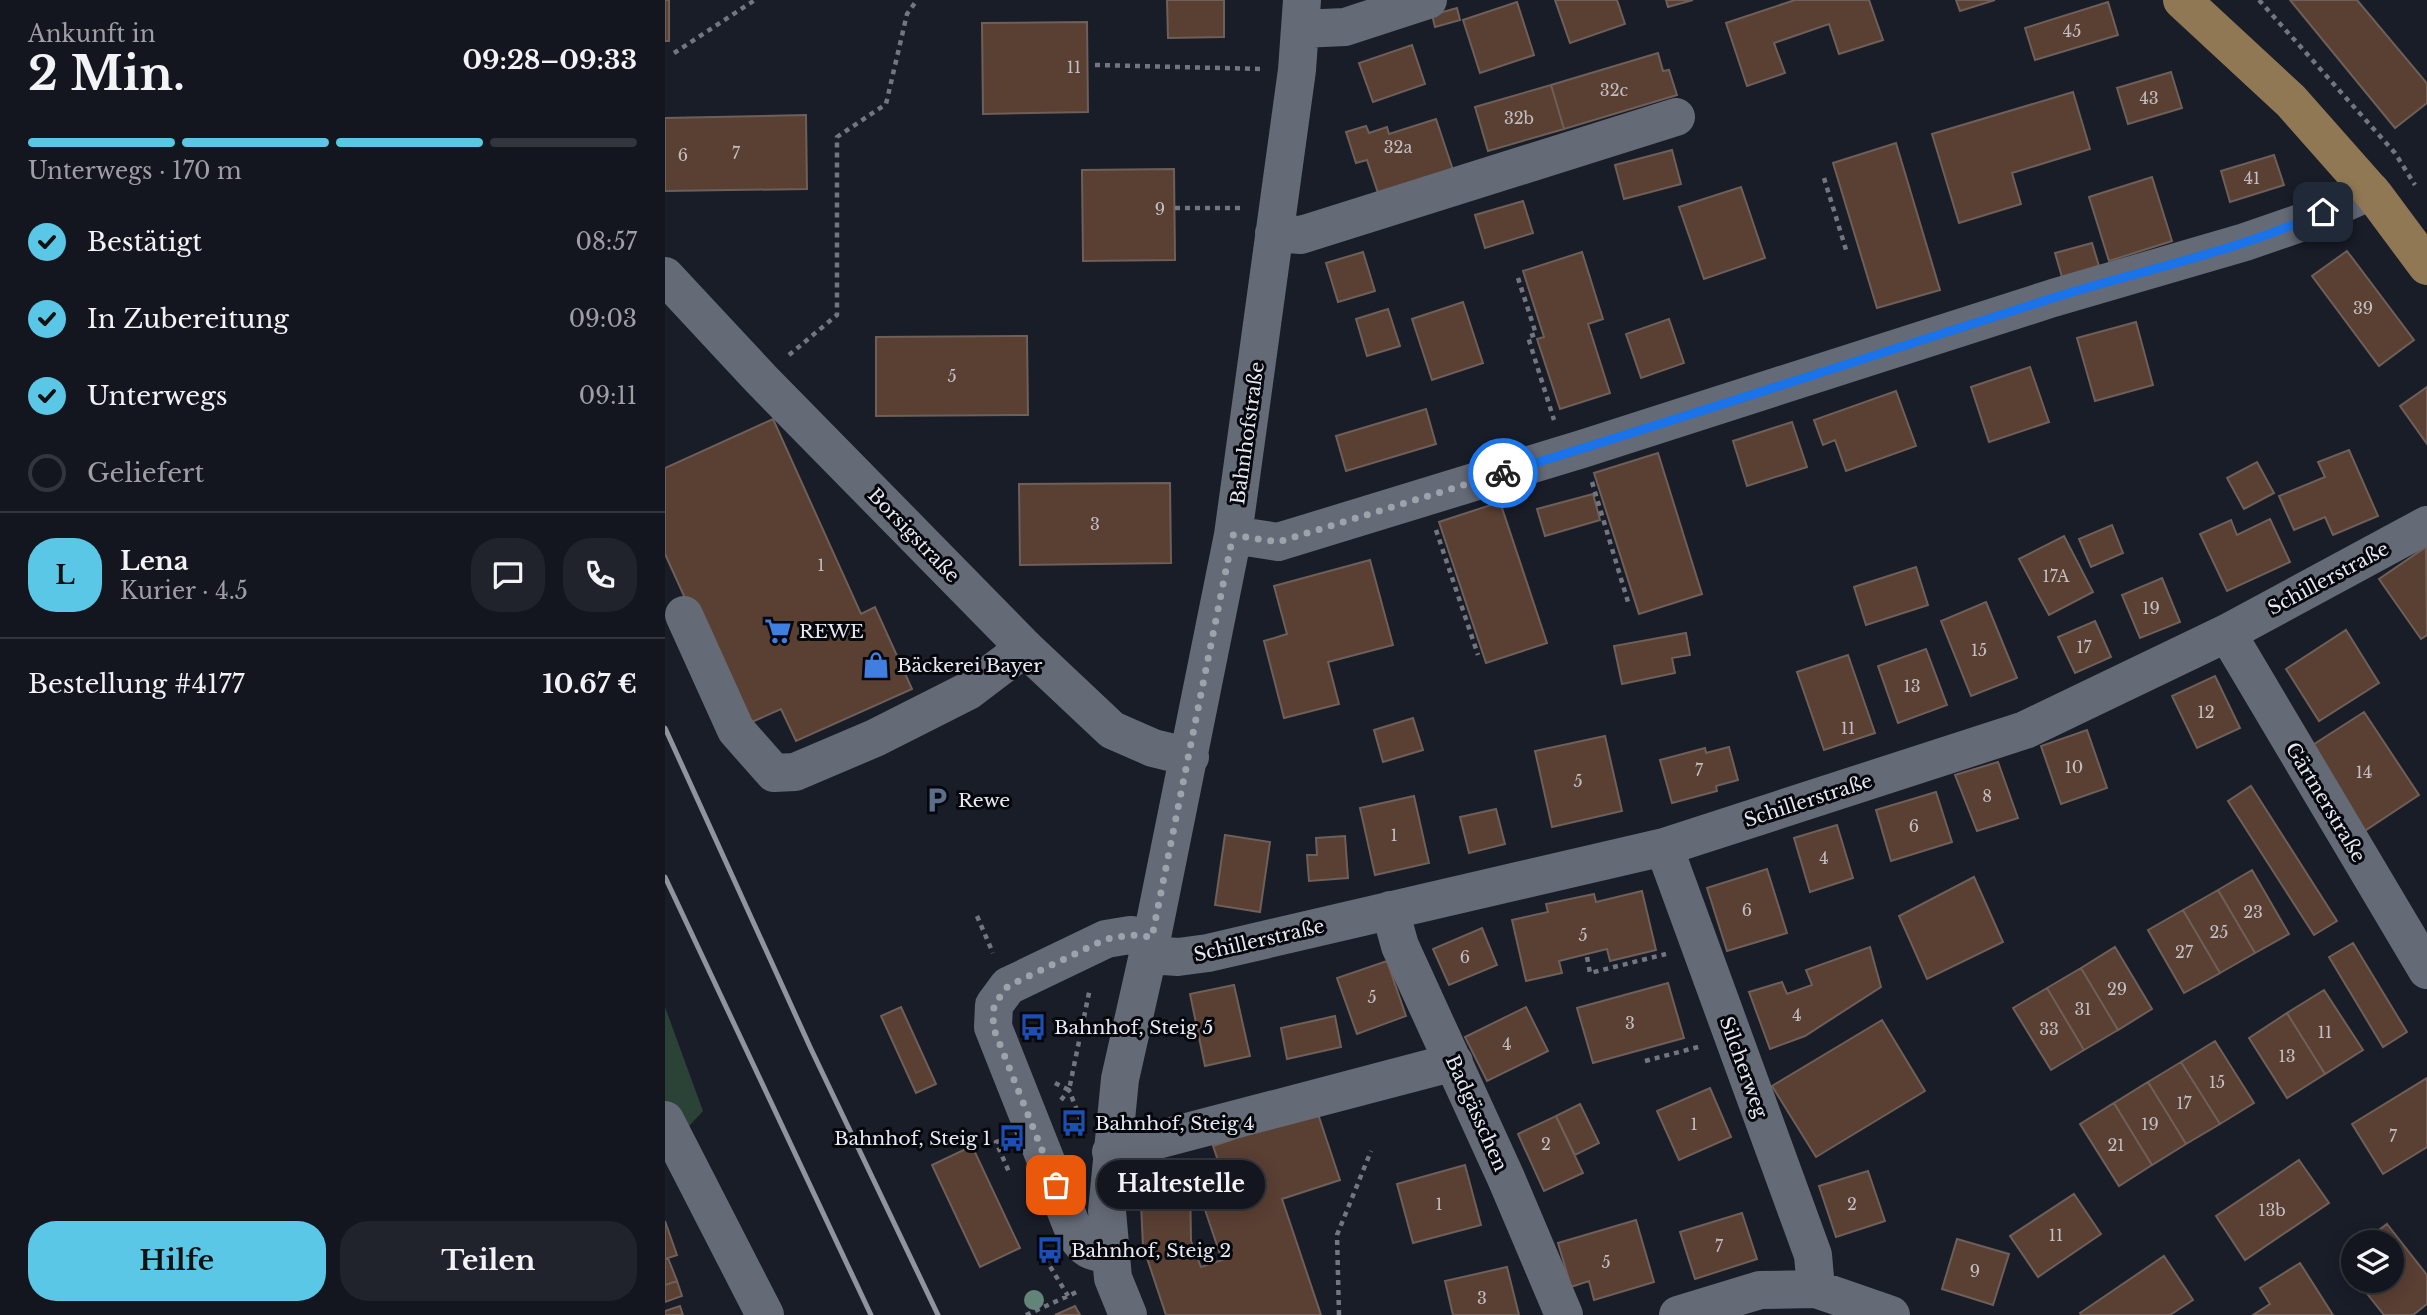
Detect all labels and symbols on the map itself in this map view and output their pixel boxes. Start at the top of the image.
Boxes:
house number: 45 [2063,21,2081,41]
house number: 11 [1067,57,1081,77]
house number: 32c [1600,80,1629,100]
house number: 43 [2139,88,2159,108]
house number: 32b [1504,108,1534,128]
house number: 32a [1384,137,1412,157]
house number: 7 [732,143,741,163]
house number: 6 [678,145,688,165]
house number: 41 [2244,168,2260,188]
pin [2293,182,2353,242]
house number: 9 [1155,199,1165,219]
house number: 39 [2353,298,2373,318]
street label: Bahnhofstraße [1226,360,1269,506]
house number: 5 [947,366,957,386]
courier [1468,438,1538,508]
street label: Borsigstraße [863,484,964,587]
house number: 3 [1090,514,1100,534]
street label: Schillerstraße [2264,537,2393,620]
house number: 1 [817,555,825,575]
house number: 17A [2043,566,2070,586]
house number: 19 [2142,598,2160,618]
supermarket icon: REWE [763,616,793,646]
place label: REWE [799,620,864,643]
house number: 17 [2076,637,2093,657]
house number: 15 [1971,640,1987,660]
shop icon: Bäckerei Bayer [861,650,891,680]
place label: Bäckerei Bayer [897,654,1042,677]
house number: 13 [1904,676,1921,696]
house number: 12 [2198,702,2215,722]
house number: 11 [1841,718,1855,738]
street label: Gärtnerstraße [2281,738,2370,866]
house number: 10 [2065,757,2083,777]
house number: 7 [1695,760,1704,780]
house number: 14 [2356,762,2372,782]
street label: Schillerstraße [1741,769,1875,832]
house number: 5 [1573,771,1583,791]
parking icon: Rewe [922,785,952,815]
house number: 8 [1982,786,1992,806]
place label: Rewe [958,789,1010,812]
house number: 6 [1909,816,1919,836]
house number: 1 [1390,825,1398,845]
house number: 4 [1819,848,1829,868]
house number: 6 [1742,900,1752,920]
house number: 23 [2243,902,2263,922]
street label: Schillerstraße [1191,914,1327,967]
house number: 25 [2210,922,2228,942]
house number: 5 [1578,925,1588,945]
house number: 27 [2175,942,2194,962]
house number: 6 [1460,947,1470,967]
house number: 29 [2107,979,2127,999]
house number: 5 [1367,987,1377,1007]
house number: 31 [2075,999,2092,1019]
house number: 4 [1792,1005,1802,1025]
bus stop icon: Bahnhof, Steig 5 [1018,1012,1048,1042]
house number: 3 [1625,1013,1635,1033]
street label: Silcherweg [1715,1013,1773,1122]
place label: Bahnhof, Steig 5 [1054,1016,1213,1039]
house number: 33 [2039,1019,2059,1039]
house number: 11 [2318,1022,2332,1042]
house number: 4 [1502,1034,1512,1054]
house number: 13 [2279,1046,2296,1066]
street label: Badgässchen [1441,1052,1512,1175]
house number: 15 [2209,1072,2225,1092]
house number: 17 [2176,1093,2193,1113]
bus stop icon: Bahnhof, Steig 4 [1059,1108,1089,1138]
place label: Bahnhof, Steig 4 [1095,1112,1255,1135]
house number: 1 [1690,1114,1698,1134]
house number: 19 [2141,1114,2159,1134]
bus stop icon: Bahnhof, Steig 1 [997,1123,1027,1153]
house number: 7 [2389,1126,2398,1146]
place label: Bahnhof, Steig 1 [834,1127,991,1150]
house number: 2 [1541,1134,1551,1154]
house number: 21 [2108,1135,2125,1155]
pin [1026,1155,1086,1215]
callout: Haltestelle [1098,1160,1266,1210]
house number: 1 [1435,1194,1443,1214]
house number: 2 [1847,1194,1857,1214]
house number: 13b [2258,1200,2286,1220]
house number: 11 [2049,1225,2063,1245]
bus stop icon: Bahnhof, Steig 2 [1035,1235,1065,1265]
house number: 7 [1715,1236,1724,1256]
place label: Bahnhof, Steig 2 [1071,1239,1231,1262]
house number: 5 [1601,1252,1611,1272]
house number: 9 [1970,1261,1980,1281]
house number: 3 [1477,1288,1487,1308]

